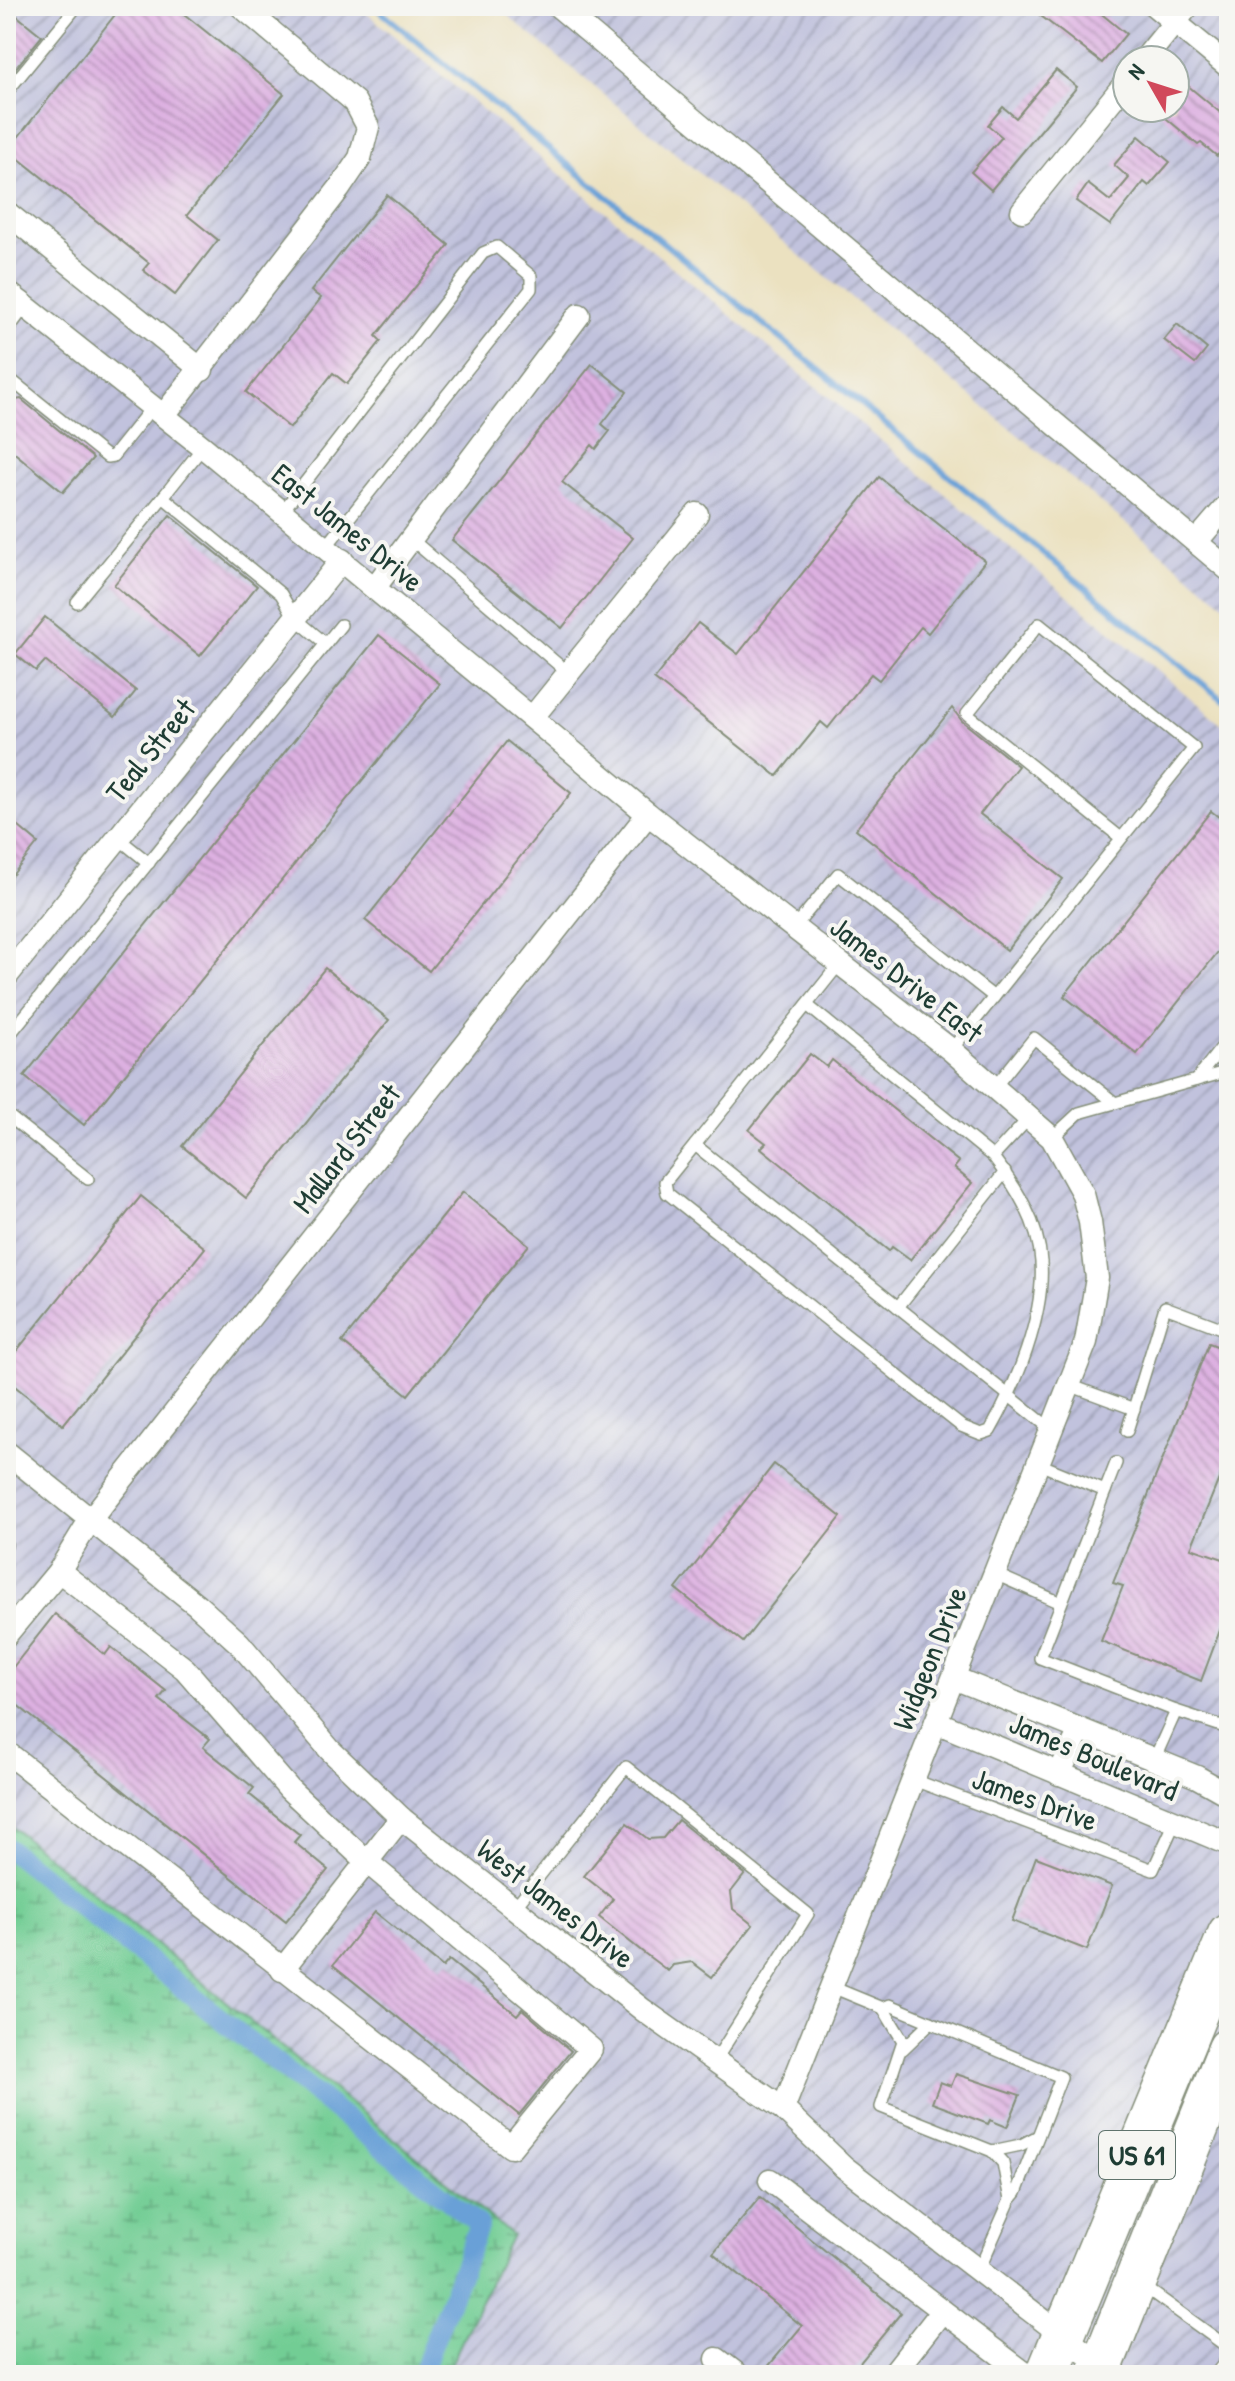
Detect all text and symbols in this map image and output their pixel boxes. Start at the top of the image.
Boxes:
north arrow [1111,44,1191,124]
text: N [1120,57,1151,85]
street label: East James Drive [264,454,432,600]
street label: Teal Street [96,689,205,810]
street label: James Drive East [822,907,992,1052]
street label: Mallard Street [283,1074,410,1221]
street label: Widgeon Drive [882,1580,976,1736]
street label: James Boulevard [1003,1702,1185,1810]
street label: James Drive [967,1758,1103,1840]
street label: West James Drive [469,1829,643,1977]
road number: US 61 [1099,2131,1175,2179]

